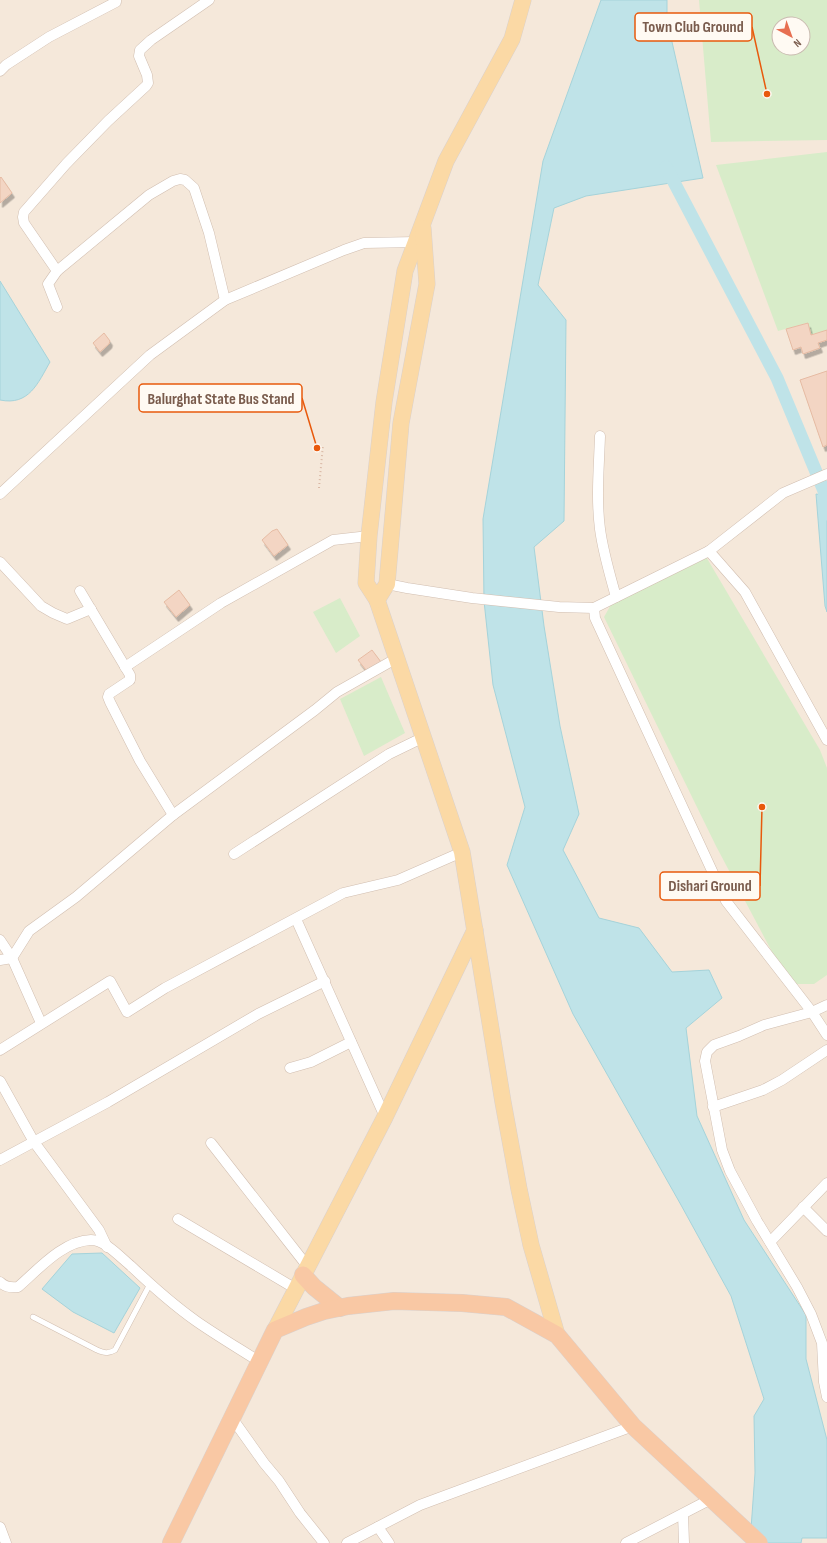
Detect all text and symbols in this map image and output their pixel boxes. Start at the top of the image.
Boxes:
callout: Town Club Ground [635,13,752,41]
north arrow [771,16,811,56]
text: Town Club Ground [642,18,744,37]
text: N [791,36,804,50]
callout: Balurghat State Bus Stand [139,384,302,412]
text: Balurghat State Bus Stand [147,390,295,409]
callout: Dishari Ground [660,872,760,900]
text: Dishari Ground [668,877,752,896]

